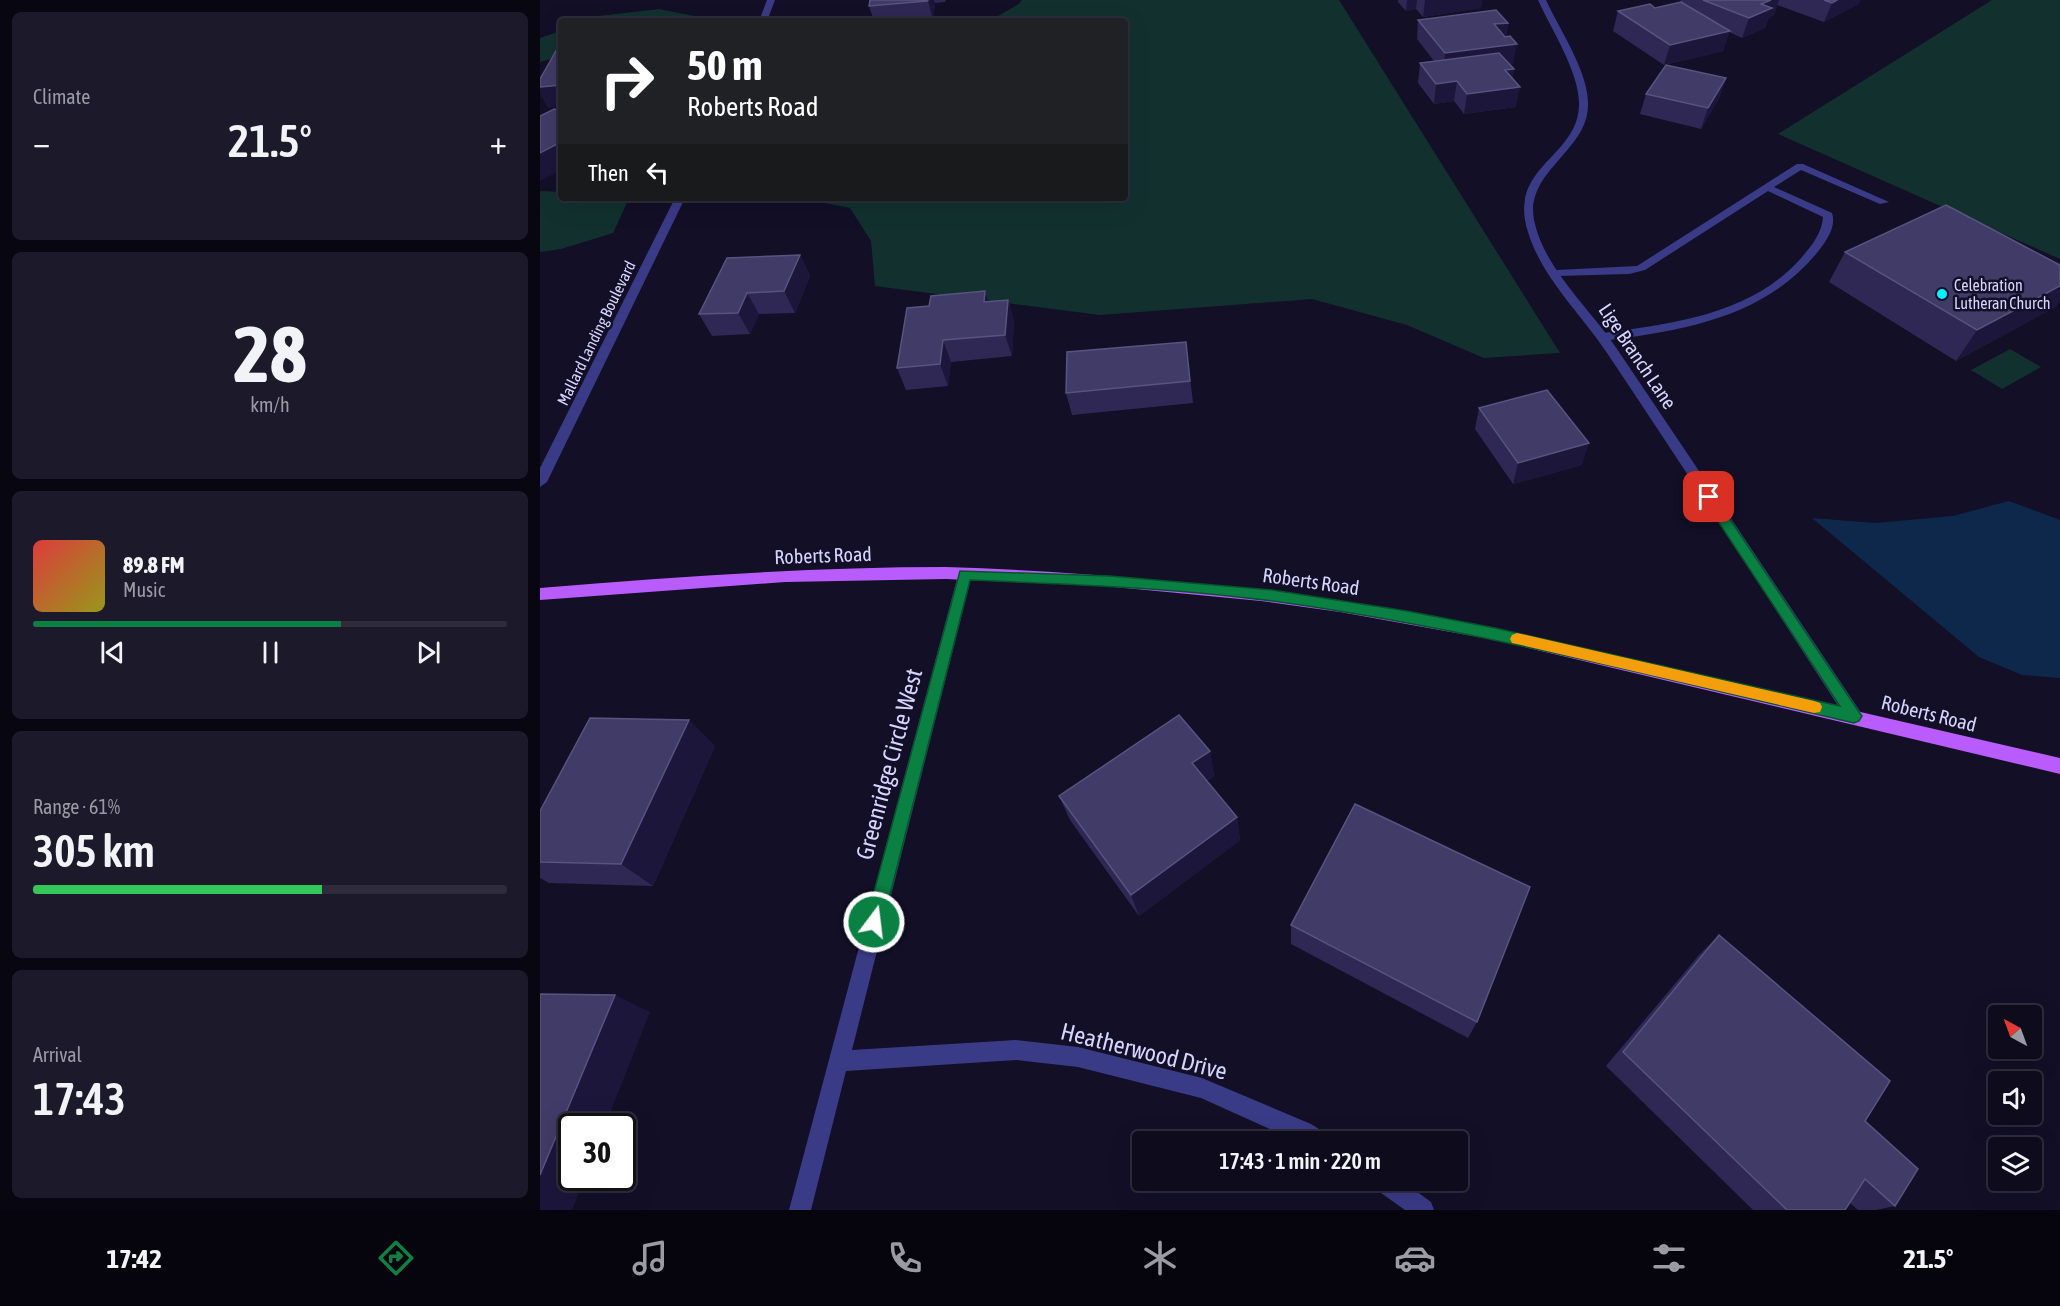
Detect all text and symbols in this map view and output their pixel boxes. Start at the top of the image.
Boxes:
text: 50 m [687,41,762,89]
icon: right [588,42,666,120]
text: Climate [33,85,90,108]
text: Roberts Road [687,91,819,122]
text: 21.5° [228,115,312,167]
text: − [33,123,50,161]
text: + [490,123,507,161]
icon: left [641,156,674,189]
text: Then [588,160,629,186]
street label: Mallard Landing Boulevard [553,258,640,409]
place label: Celebration Lutheran Church [1954,276,2050,312]
marker: Celebration Lutheran Church [1935,287,1949,301]
street label: Lige Branch Lane [1594,299,1682,413]
text: 28 [233,309,307,399]
text: km/h [250,393,290,416]
pin [1683,471,1734,522]
icon: arrive [1692,480,1725,513]
street label: Roberts Road [774,542,872,568]
text: 89.8 FM [123,552,185,578]
street label: Roberts Road [1261,563,1361,599]
text: Music [123,578,165,601]
icon: previous [96,636,129,669]
icon: pause [254,636,287,669]
icon: next [412,636,445,669]
street label: Greenridge Circle West [851,665,928,862]
street label: Roberts Road [1879,690,1979,736]
text: Range · 61% [33,795,120,818]
text: 305 km [33,825,155,877]
position arrow [842,890,906,954]
north arrow [1988,1005,2042,1059]
map controls [1988,1005,2042,1191]
street label: Heatherwood Drive [1058,1017,1230,1085]
text: Arrival [33,1043,82,1066]
button: sound [1988,1071,2042,1125]
text: 17:43 [33,1073,126,1125]
speed limit sign: 30 [558,1113,636,1191]
button: layers [1988,1137,2042,1191]
text: 17:43 · 1 min · 220 m [1219,1148,1381,1174]
icon: directions [375,1237,417,1279]
icon: music [629,1237,671,1279]
icon: phone [884,1237,926,1279]
icon: climate [1139,1237,1181,1279]
icon: car [1394,1237,1436,1279]
icon: filters [1648,1237,1690,1279]
text: 17:42 [106,1243,162,1274]
text: 21.5° [1903,1243,1954,1274]

